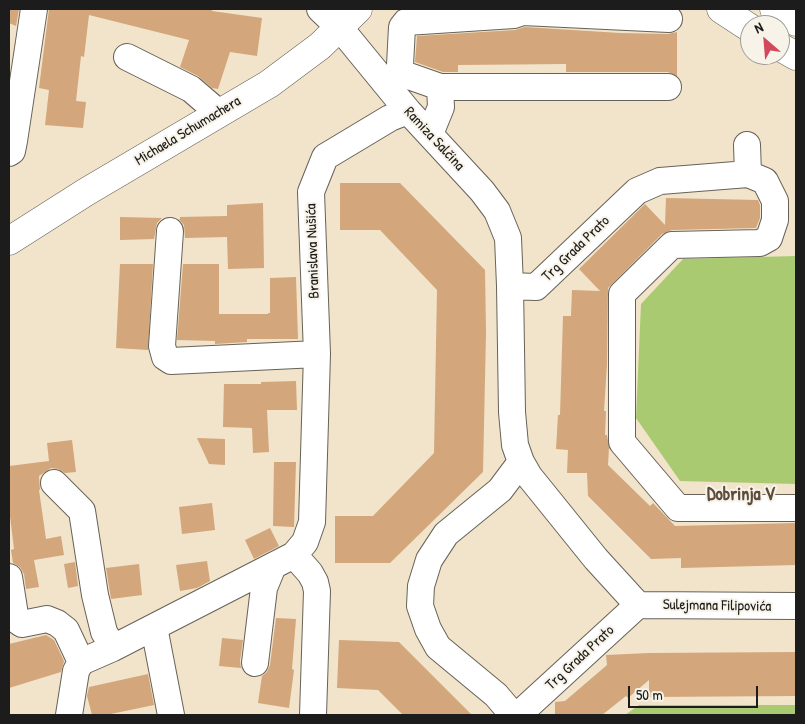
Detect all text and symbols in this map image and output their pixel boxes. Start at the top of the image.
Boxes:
north arrow [740,15,790,65]
text: N [751,17,766,37]
street label: Michaela Schumachera [132,92,244,170]
street label: Ramiza Salčina [400,103,468,175]
street label: Branislava Nušića [302,203,324,299]
street label: Trg Grada Prato [538,212,614,286]
district label: Dobrinja V [707,484,775,506]
street label: Sulejmana Filipovića [663,596,771,616]
street label: Trg Grada Prato [542,622,618,694]
scale bar [630,676,760,708]
text: 50 m [636,684,663,705]

